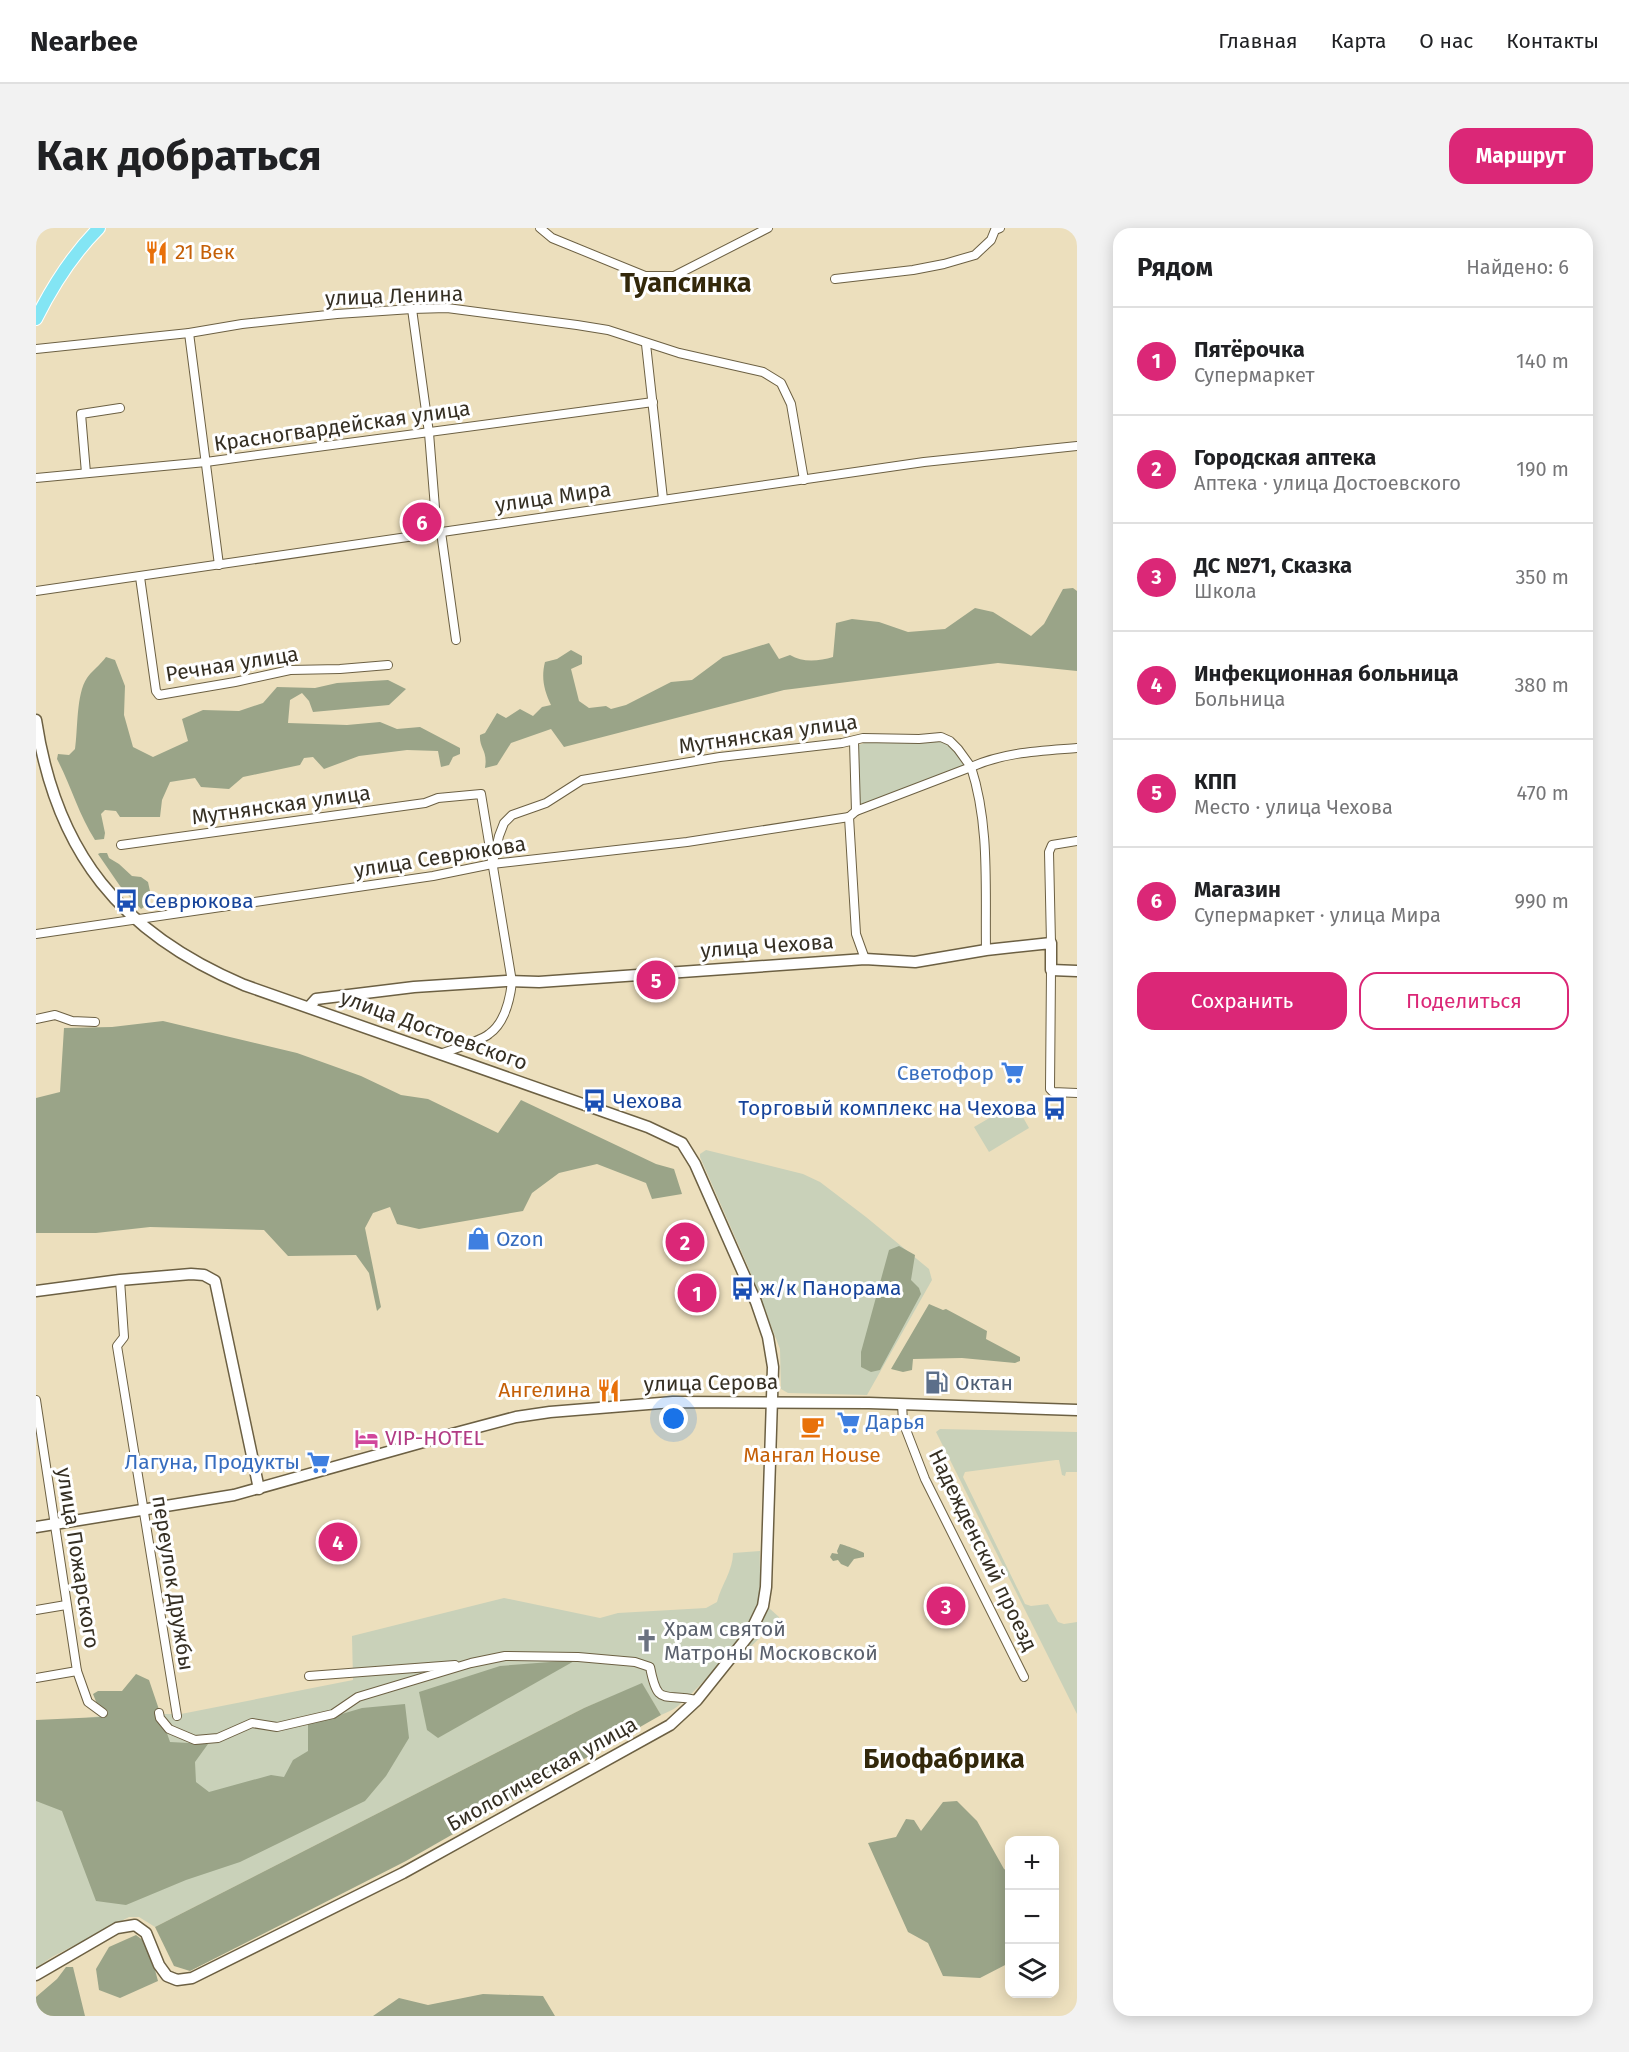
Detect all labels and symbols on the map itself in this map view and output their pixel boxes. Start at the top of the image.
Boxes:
restaurant icon: 21 Век [144,239,170,265]
place label: 21 Век [175,239,235,265]
district label: Туапсинка [620,267,752,299]
street label: улица Ленина [324,281,464,311]
street label: Красногвардейская улица [212,395,472,457]
street label: улица Мира [493,476,613,518]
pin: 6 [402,500,442,544]
street label: Речная улица [164,641,300,687]
street label: Мутнянская улица [677,709,859,759]
street label: Мутнянская улица [190,780,372,830]
street label: улица Севрюкова [352,831,528,883]
bus stop icon: Севрюкова [113,888,139,914]
place label: Севрюкова [144,888,254,914]
street label: улица Чехова [700,928,834,964]
pin: 5 [636,958,676,1002]
street label: улица Достоевского [337,984,531,1076]
place label: Светофор [897,1060,994,1086]
supermarket icon: Светофор [999,1060,1025,1086]
bus stop icon: Чехова [582,1088,608,1114]
place label: Чехова [613,1088,682,1114]
place label: Торговый комплекс на Чехова [738,1095,1037,1121]
bus stop icon: Торговый комплекс на Чехова [1042,1095,1068,1121]
pin: 2 [666,1220,704,1264]
shop icon: Ozon [465,1226,491,1252]
place label: Ozon [496,1226,544,1252]
pin: 1 [678,1270,716,1316]
bus stop icon: ж/к Панорама [729,1275,755,1301]
place label: ж/к Панорама [760,1275,901,1301]
street label: улица Серова [643,1369,779,1397]
fuel station icon: Октан [924,1370,950,1396]
place label: Октан [955,1370,1013,1396]
place label: Ангелина [498,1377,591,1403]
restaurant icon: Ангелина [596,1377,622,1403]
your location [659,1404,688,1433]
supermarket icon: Дарья [835,1409,861,1435]
place label: Дарья [865,1409,925,1435]
cafe icon: Мангал House [799,1414,825,1440]
hotel icon: VIP-HOTEL [354,1425,380,1451]
place label: VIP-HOTEL [385,1425,484,1451]
place label: Мангал House [743,1442,881,1468]
street label: Надежденский проезд [923,1445,1043,1655]
place label: Лагуна, Продукты [124,1449,300,1475]
supermarket icon: Лагуна, Продукты [305,1449,331,1475]
street label: улица Пожарского [51,1466,105,1650]
street label: переулок Дружбы [146,1494,200,1672]
pin: 4 [318,1520,358,1564]
pin: 3 [926,1584,966,1628]
place label: Храм святой Матроны Московской [664,1616,878,1666]
church icon: Храм святой Матроны Московской [633,1628,659,1654]
street label: Биологическая улица [442,1711,642,1837]
district label: Биофабрика [863,1743,1025,1775]

